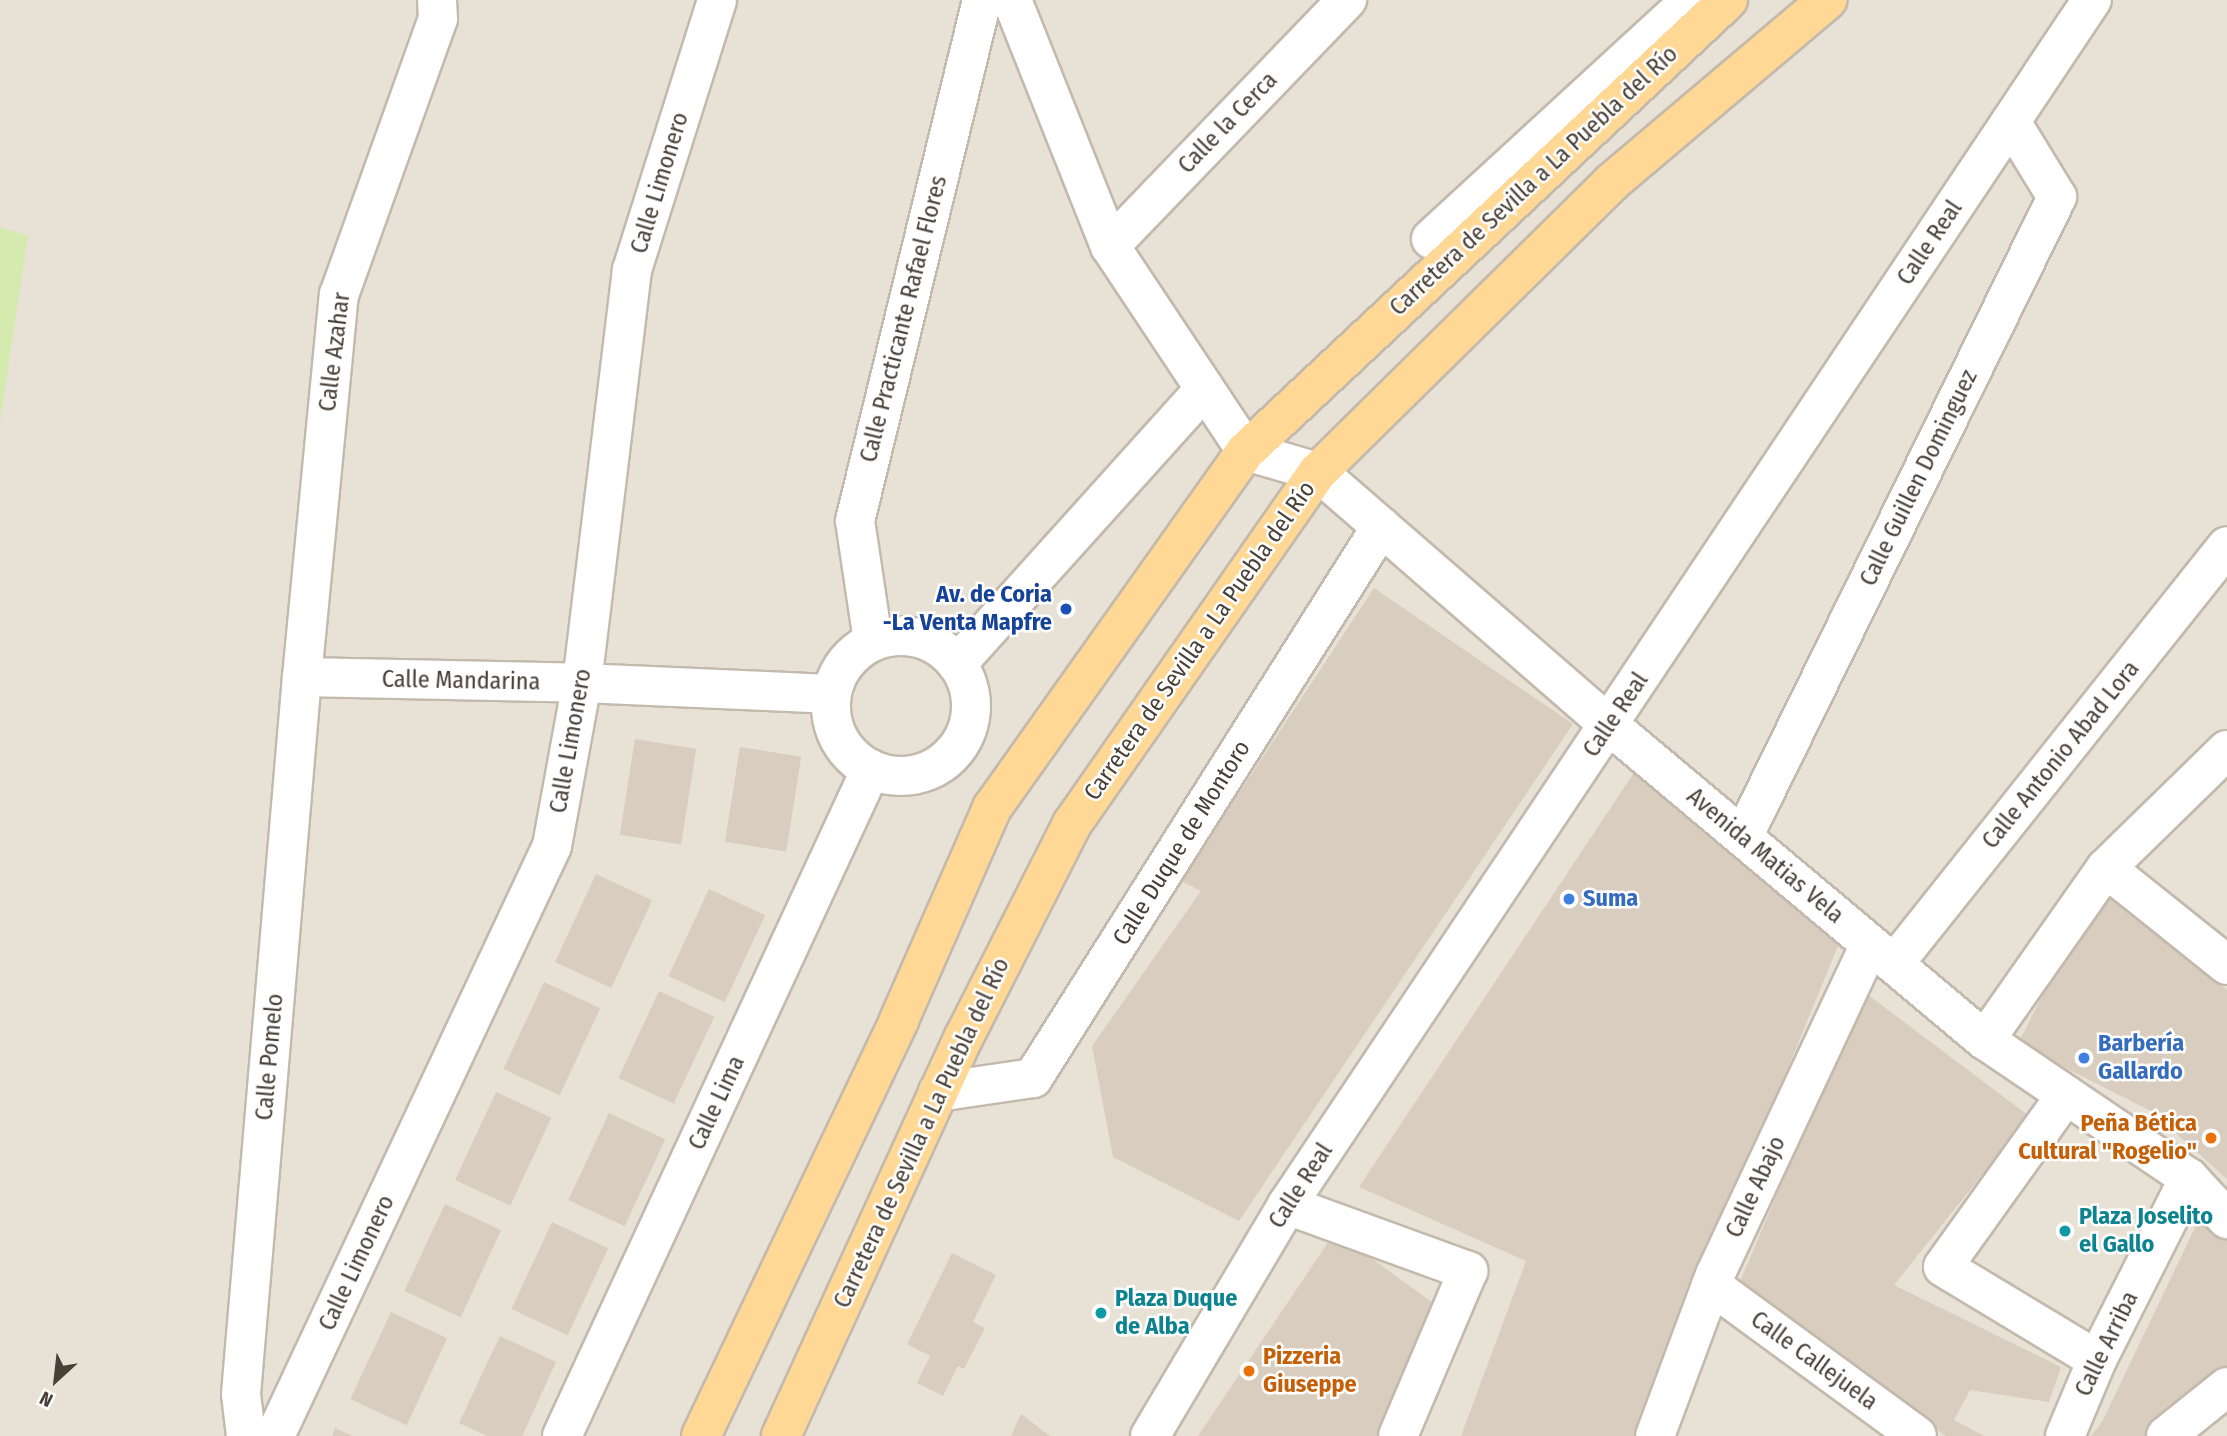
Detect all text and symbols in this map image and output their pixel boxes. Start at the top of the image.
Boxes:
street label: Carretera de Sevilla a La Puebla del Río [1384,40,1684,322]
street label: Calle la Cerca [1172,66,1284,180]
street label: Calle Limonero [625,109,695,257]
street label: Calle Practicante Rafael Flores [854,173,954,465]
street label: Calle Real [1891,195,1969,291]
street label: Calle Azahar [313,291,357,413]
street label: Calle Guillen Dominguez [1854,365,1984,591]
street label: Carretera de Sevilla a La Puebla del Río [1078,476,1322,806]
place label: Av. de Coria -La Venta Mapfre [883,581,1052,637]
marker: Av. de Coria -La Venta Mapfre [1058,601,1074,617]
street label: Calle Antonio Abad Lora [1976,655,2146,855]
street label: Calle Mandarina [382,665,540,697]
street label: Calle Limonero [544,667,598,815]
street label: Calle Real [1577,667,1655,763]
street label: Calle Duque de Montoro [1107,735,1257,951]
street label: Avenida Matias Vela [1681,782,1849,930]
place label: Suma [1583,885,1638,913]
marker: Suma [1561,891,1577,907]
street label: Carretera de Sevilla a La Puebla del Río [828,953,1016,1313]
street label: Calle Pomelo [250,992,290,1122]
place label: Barbería Gallardo [2098,1030,2184,1086]
marker: Barbería Gallardo [2076,1050,2092,1066]
street label: Calle Lima [683,1051,751,1155]
place label: Peña Bética Cultural "Rogelio" [2018,1110,2197,1166]
marker: Peña Bética Cultural "Rogelio" [2203,1130,2219,1146]
street label: Calle Abajo [1720,1132,1792,1242]
street label: Calle Real [1263,1138,1339,1234]
street label: Calle Limonero [313,1191,401,1335]
place label: Plaza Joselito el Gallo [2079,1203,2213,1259]
marker: Plaza Joselito el Gallo [2057,1223,2073,1239]
place label: Plaza Duque de Alba [1115,1285,1237,1341]
street label: Calle Arriba [2069,1287,2145,1401]
marker: Plaza Duque de Alba [1093,1305,1109,1321]
street label: Calle Callejuela [1745,1305,1883,1417]
place label: Pizzeria Giuseppe [1263,1343,1357,1399]
north arrow [21,1345,91,1415]
marker: Pizzeria Giuseppe [1241,1363,1257,1379]
text: N [36,1386,57,1412]

